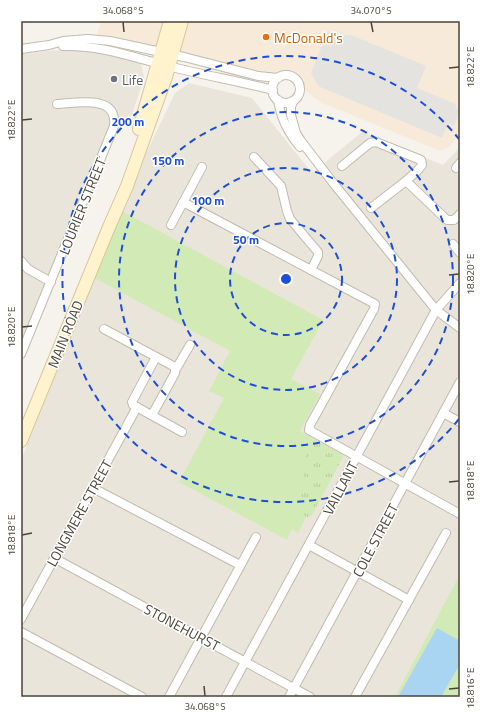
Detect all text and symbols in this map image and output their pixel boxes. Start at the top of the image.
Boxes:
text: 34.068°S [102,3,144,18]
text: 34.070°S [350,3,392,18]
place label: McDonald's [274,27,343,48]
marker: McDonald's [261,32,271,42]
text: 18.822°E [463,46,478,88]
place label: Life [122,69,143,90]
marker: Life [109,74,119,84]
text: 18.822°E [4,99,19,141]
text: 200 m [112,112,144,131]
text: 150 m [152,151,184,170]
street label: LOURIER STREET [53,154,111,258]
text: 100 m [192,191,224,210]
text: 50 m [233,230,259,249]
text: 18.820°E [463,253,478,295]
centre of rings [279,272,293,286]
street label: MAIN ROAD [42,297,88,371]
text: 18.820°E [4,306,19,348]
street label: LONGMERE STREET [41,455,117,570]
street label: VAILLANT [317,457,363,519]
text: 18.818°E [463,460,478,502]
street label: COLE STREET [347,499,404,581]
text: 18.818°E [4,514,19,556]
street label: STONEHURST [140,598,224,656]
text: 18.816°E [463,667,478,709]
text: 34.068°S [184,699,226,714]

